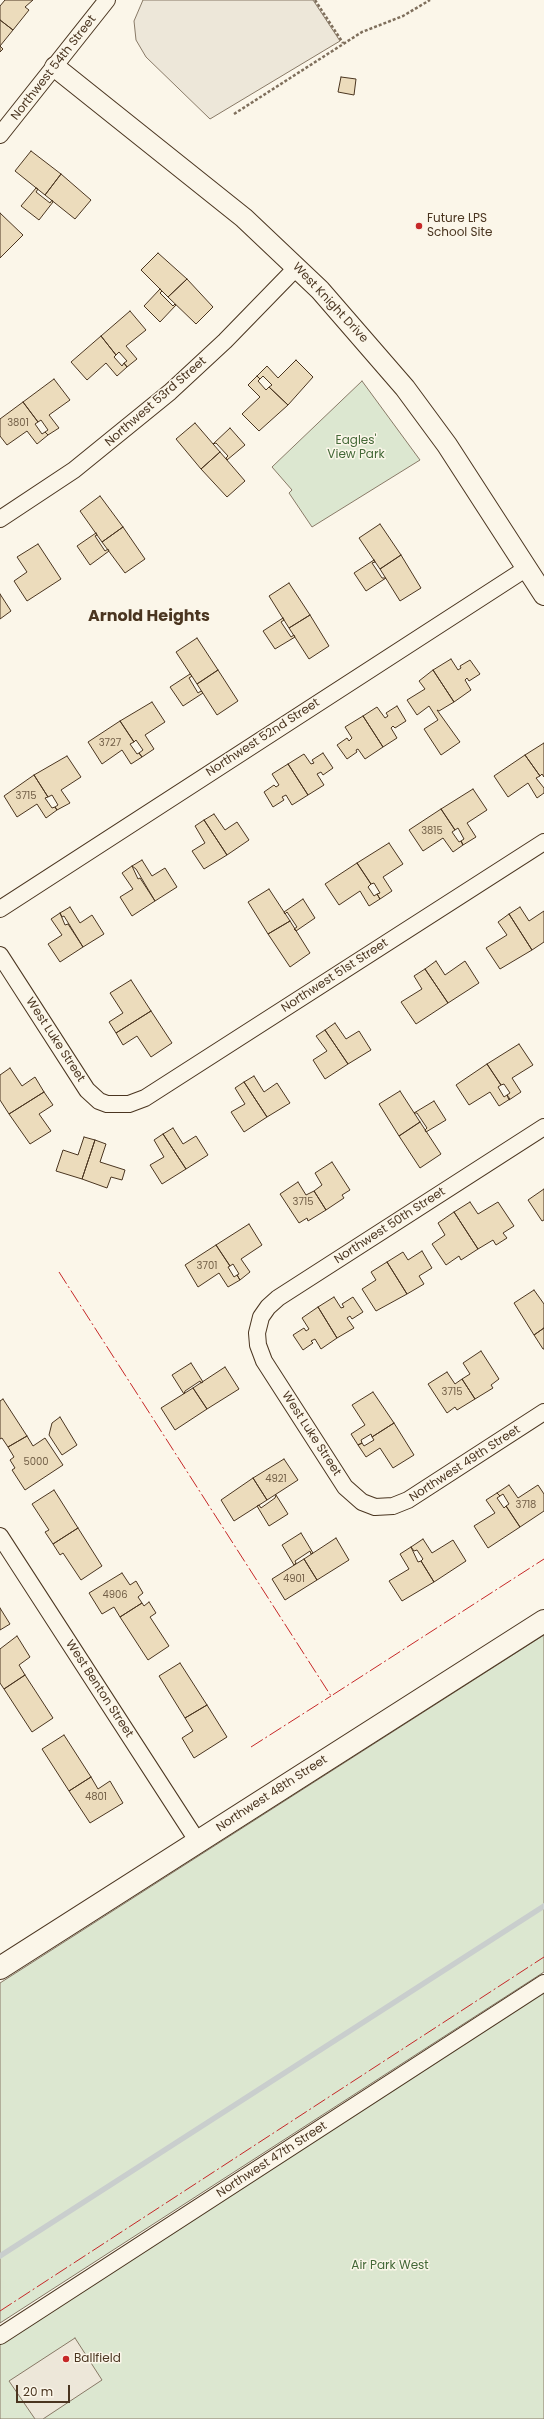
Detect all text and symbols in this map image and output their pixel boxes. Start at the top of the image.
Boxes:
street label: Northwest 54th Street [9,13,99,123]
place label: Future LPS School Site [427,212,492,240]
marker: Future LPS School Site [414,221,424,231]
street label: West Knight Drive [289,260,371,346]
street label: Northwest 53rd Street [102,354,210,450]
house number: 3801 [7,417,29,429]
park label: Eagles' View Park [327,434,385,462]
district label: Arnold Heights [88,607,210,627]
street label: Northwest 52nd Street [204,696,322,780]
house number: 3727 [99,737,121,749]
house number: 3715 [16,790,36,802]
house number: 3815 [421,825,443,837]
street label: Northwest 51st Street [279,936,391,1016]
street label: West Luke Street [22,995,88,1085]
street label: Northwest 50th Street [332,1185,448,1267]
house number: 3715 [293,1196,313,1208]
house number: 3701 [197,1260,217,1272]
house number: 3715 [442,1386,462,1398]
street label: West Luke Street [278,1389,344,1479]
street label: Northwest 49th Street [407,1423,523,1505]
house number: 5000 [23,1456,49,1468]
house number: 4921 [265,1473,287,1485]
house number: 3718 [516,1499,536,1511]
house number: 4901 [283,1573,305,1585]
house number: 4906 [102,1589,128,1601]
street label: West Benton Street [62,1637,136,1741]
street label: Northwest 48th Street [214,1753,330,1835]
house number: 4801 [85,1791,107,1803]
street label: Northwest 47th Street [214,2119,330,2201]
park label: Air Park West [351,2259,429,2273]
place label: Ballfield [74,2352,121,2366]
marker: Ballfield [61,2354,71,2364]
scale bar [18,2377,72,2403]
text: 20 m [23,2383,53,2400]

